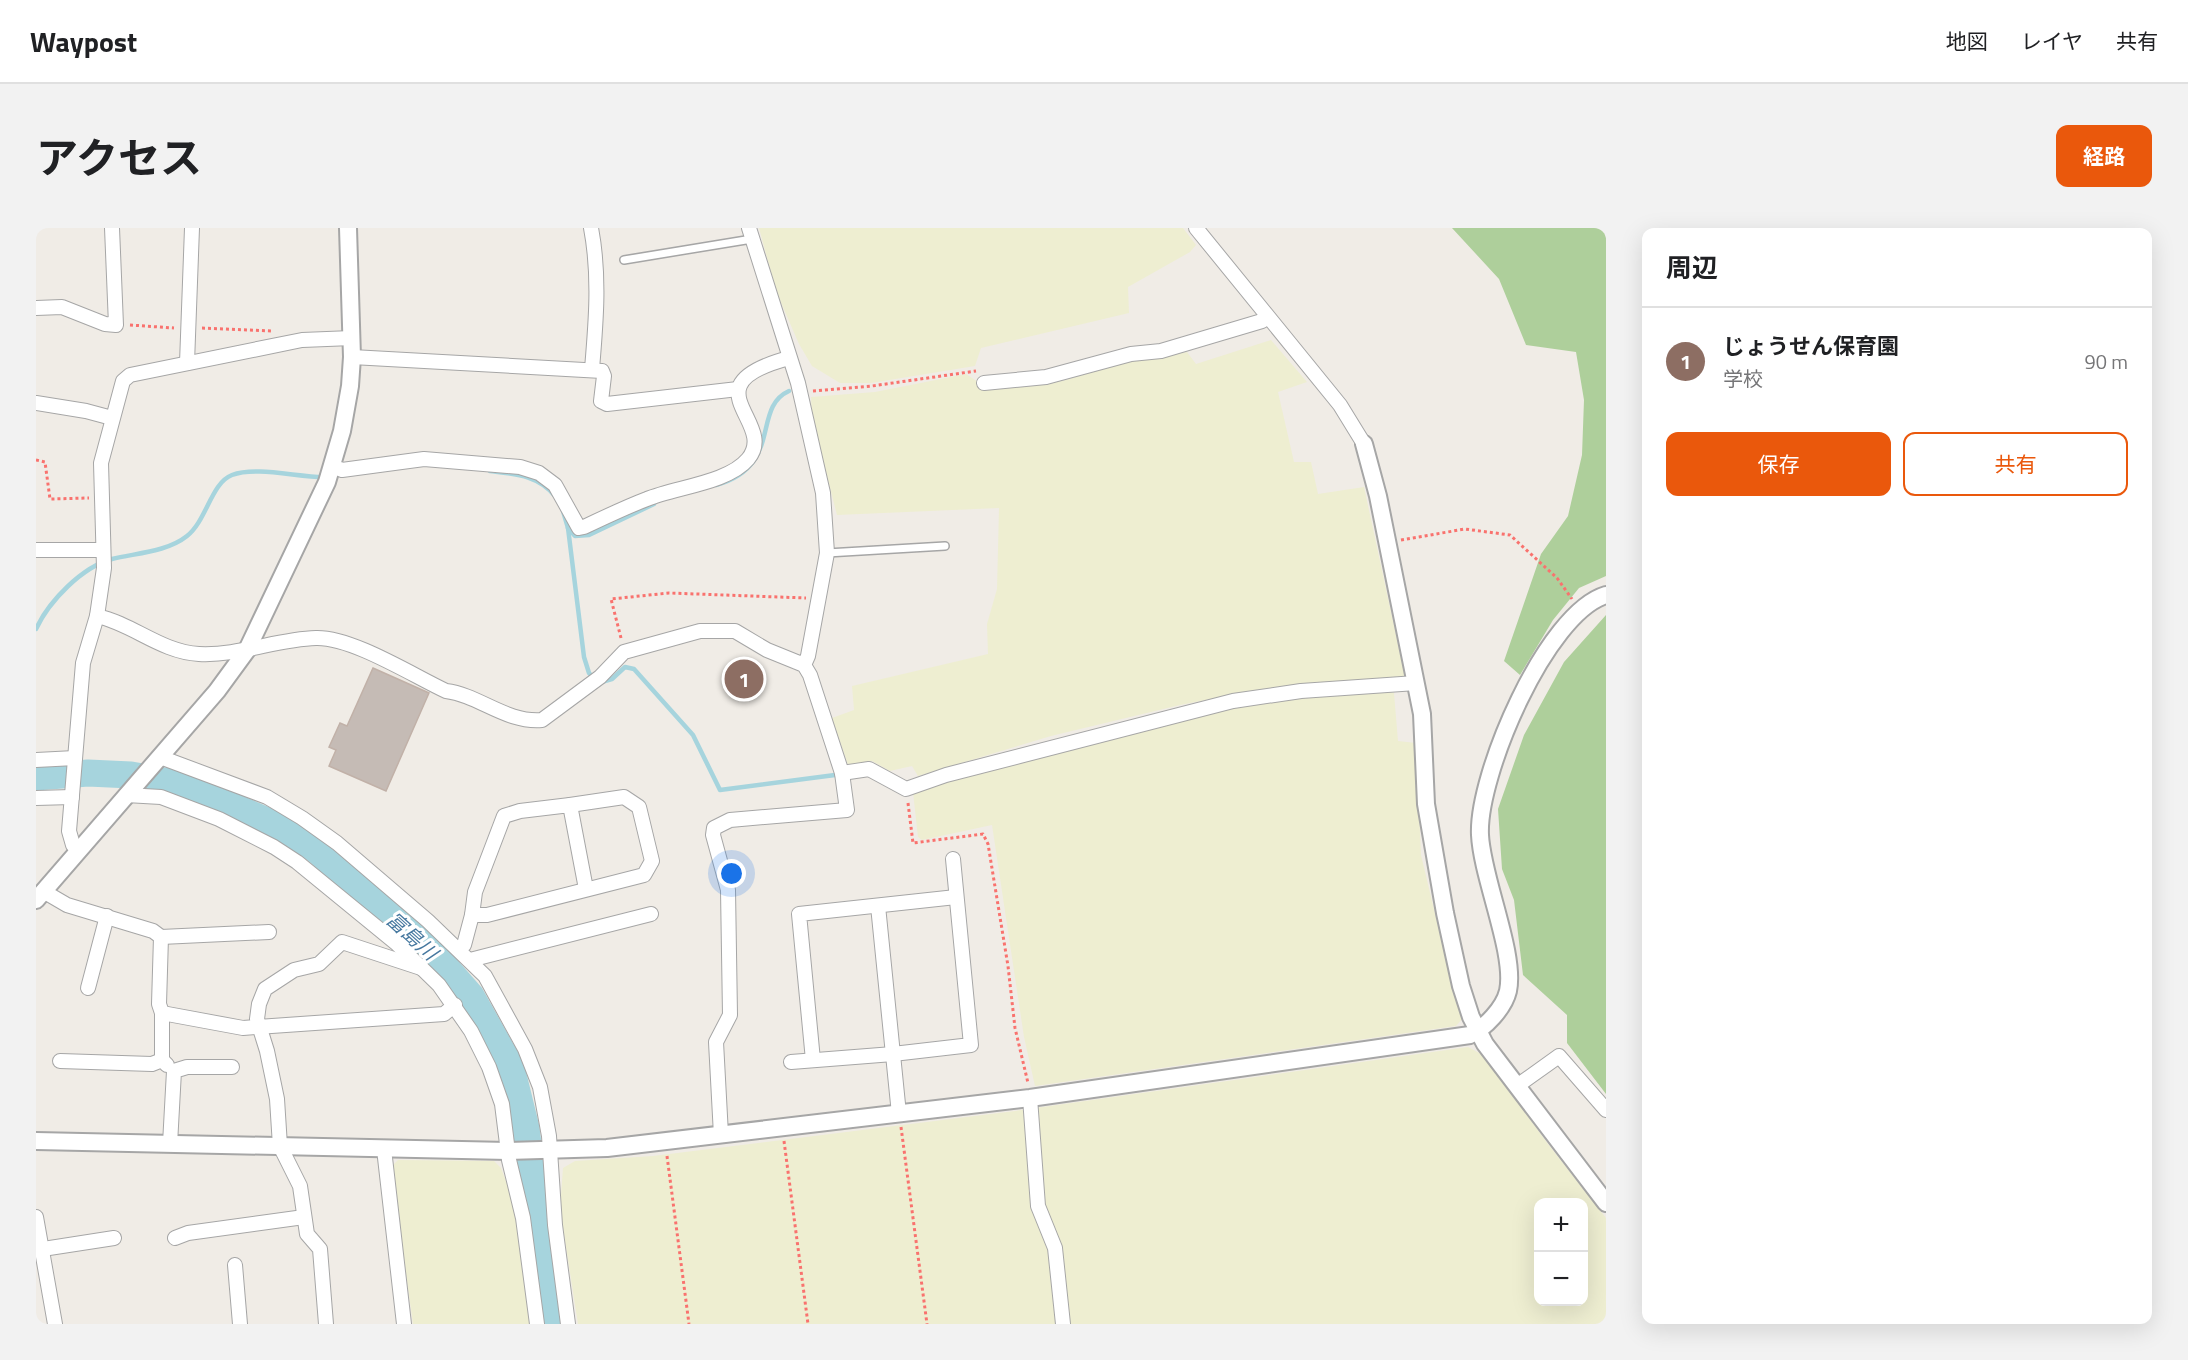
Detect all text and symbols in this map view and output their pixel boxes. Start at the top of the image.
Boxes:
text: Waypost [30,20,137,63]
text: 地図 [1946,25,1988,57]
text: レイヤ [2021,25,2083,57]
text: 共有 [2116,25,2158,57]
text: アクセス [36,125,202,189]
button: 経路 [2056,125,2152,187]
text: 周辺 [1666,248,1718,287]
text: じょうせん保育園 [1723,329,1899,363]
text: 1 [1680,346,1691,377]
text: 90 m [2084,346,2128,377]
text: 学校 [1723,363,1763,394]
button: 保存 [1666,432,1891,496]
button: 共有 [1903,432,2128,496]
pin: 1 [724,656,764,702]
your location [717,859,746,888]
water label: 富島川 [380,904,446,969]
map controls [1534,1198,1588,1306]
button: + [1534,1198,1588,1252]
button: − [1534,1252,1588,1306]

